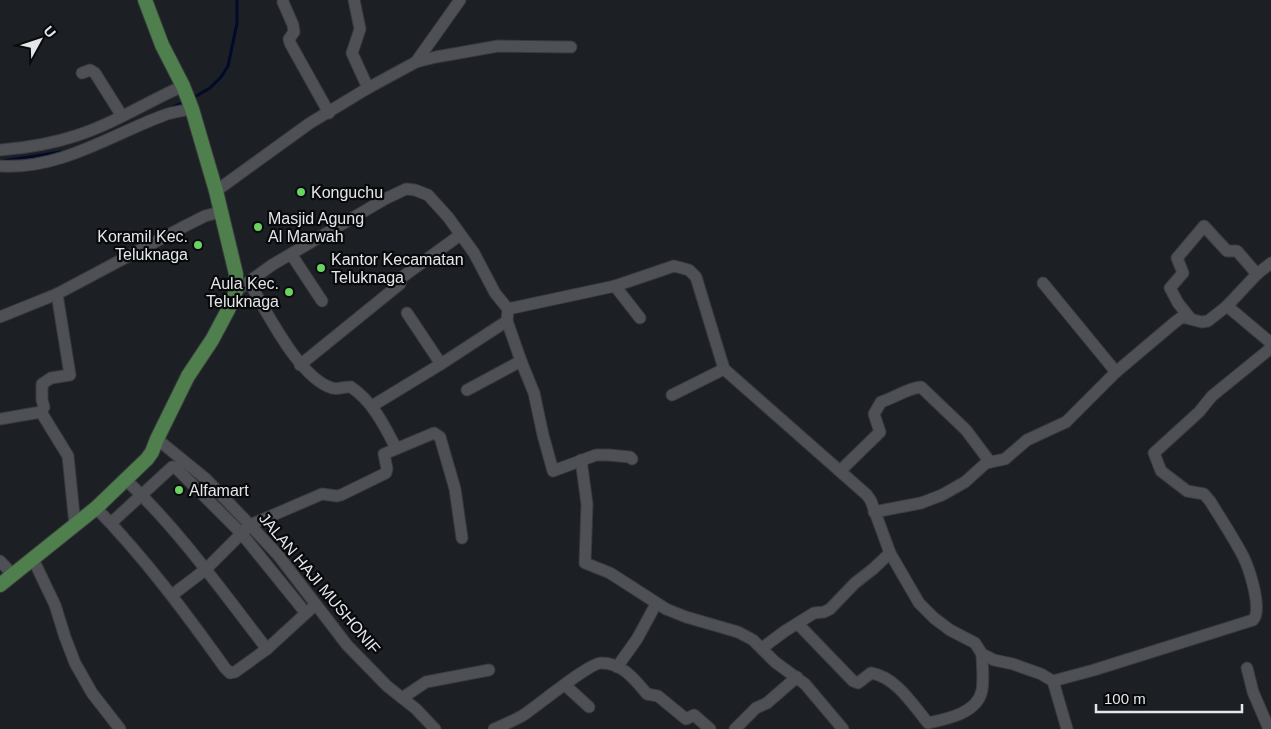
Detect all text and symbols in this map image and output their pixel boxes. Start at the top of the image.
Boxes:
north arrow [15,15,65,65]
text: U [41,23,59,41]
place label: Konguchu [311,184,383,201]
marker: Konguchu [295,186,307,198]
place label: Masjid Agung Al Marwah [268,210,364,245]
marker: Masjid Agung Al Marwah [252,221,264,233]
place label: Koramil Kec. Teluknaga [97,228,188,263]
marker: Koramil Kec. Teluknaga [192,239,204,251]
place label: Kantor Kecamatan Teluknaga [331,251,464,286]
marker: Kantor Kecamatan Teluknaga [315,262,327,274]
place label: Aula Kec. Teluknaga [206,275,279,310]
marker: Aula Kec. Teluknaga [283,286,295,298]
place label: Alfamart [189,482,249,499]
marker: Alfamart [173,484,185,496]
street label: JALAN HAJI MUSHONIF [256,509,384,657]
scale bar [1096,682,1242,714]
text: 100 m [1104,690,1146,707]

